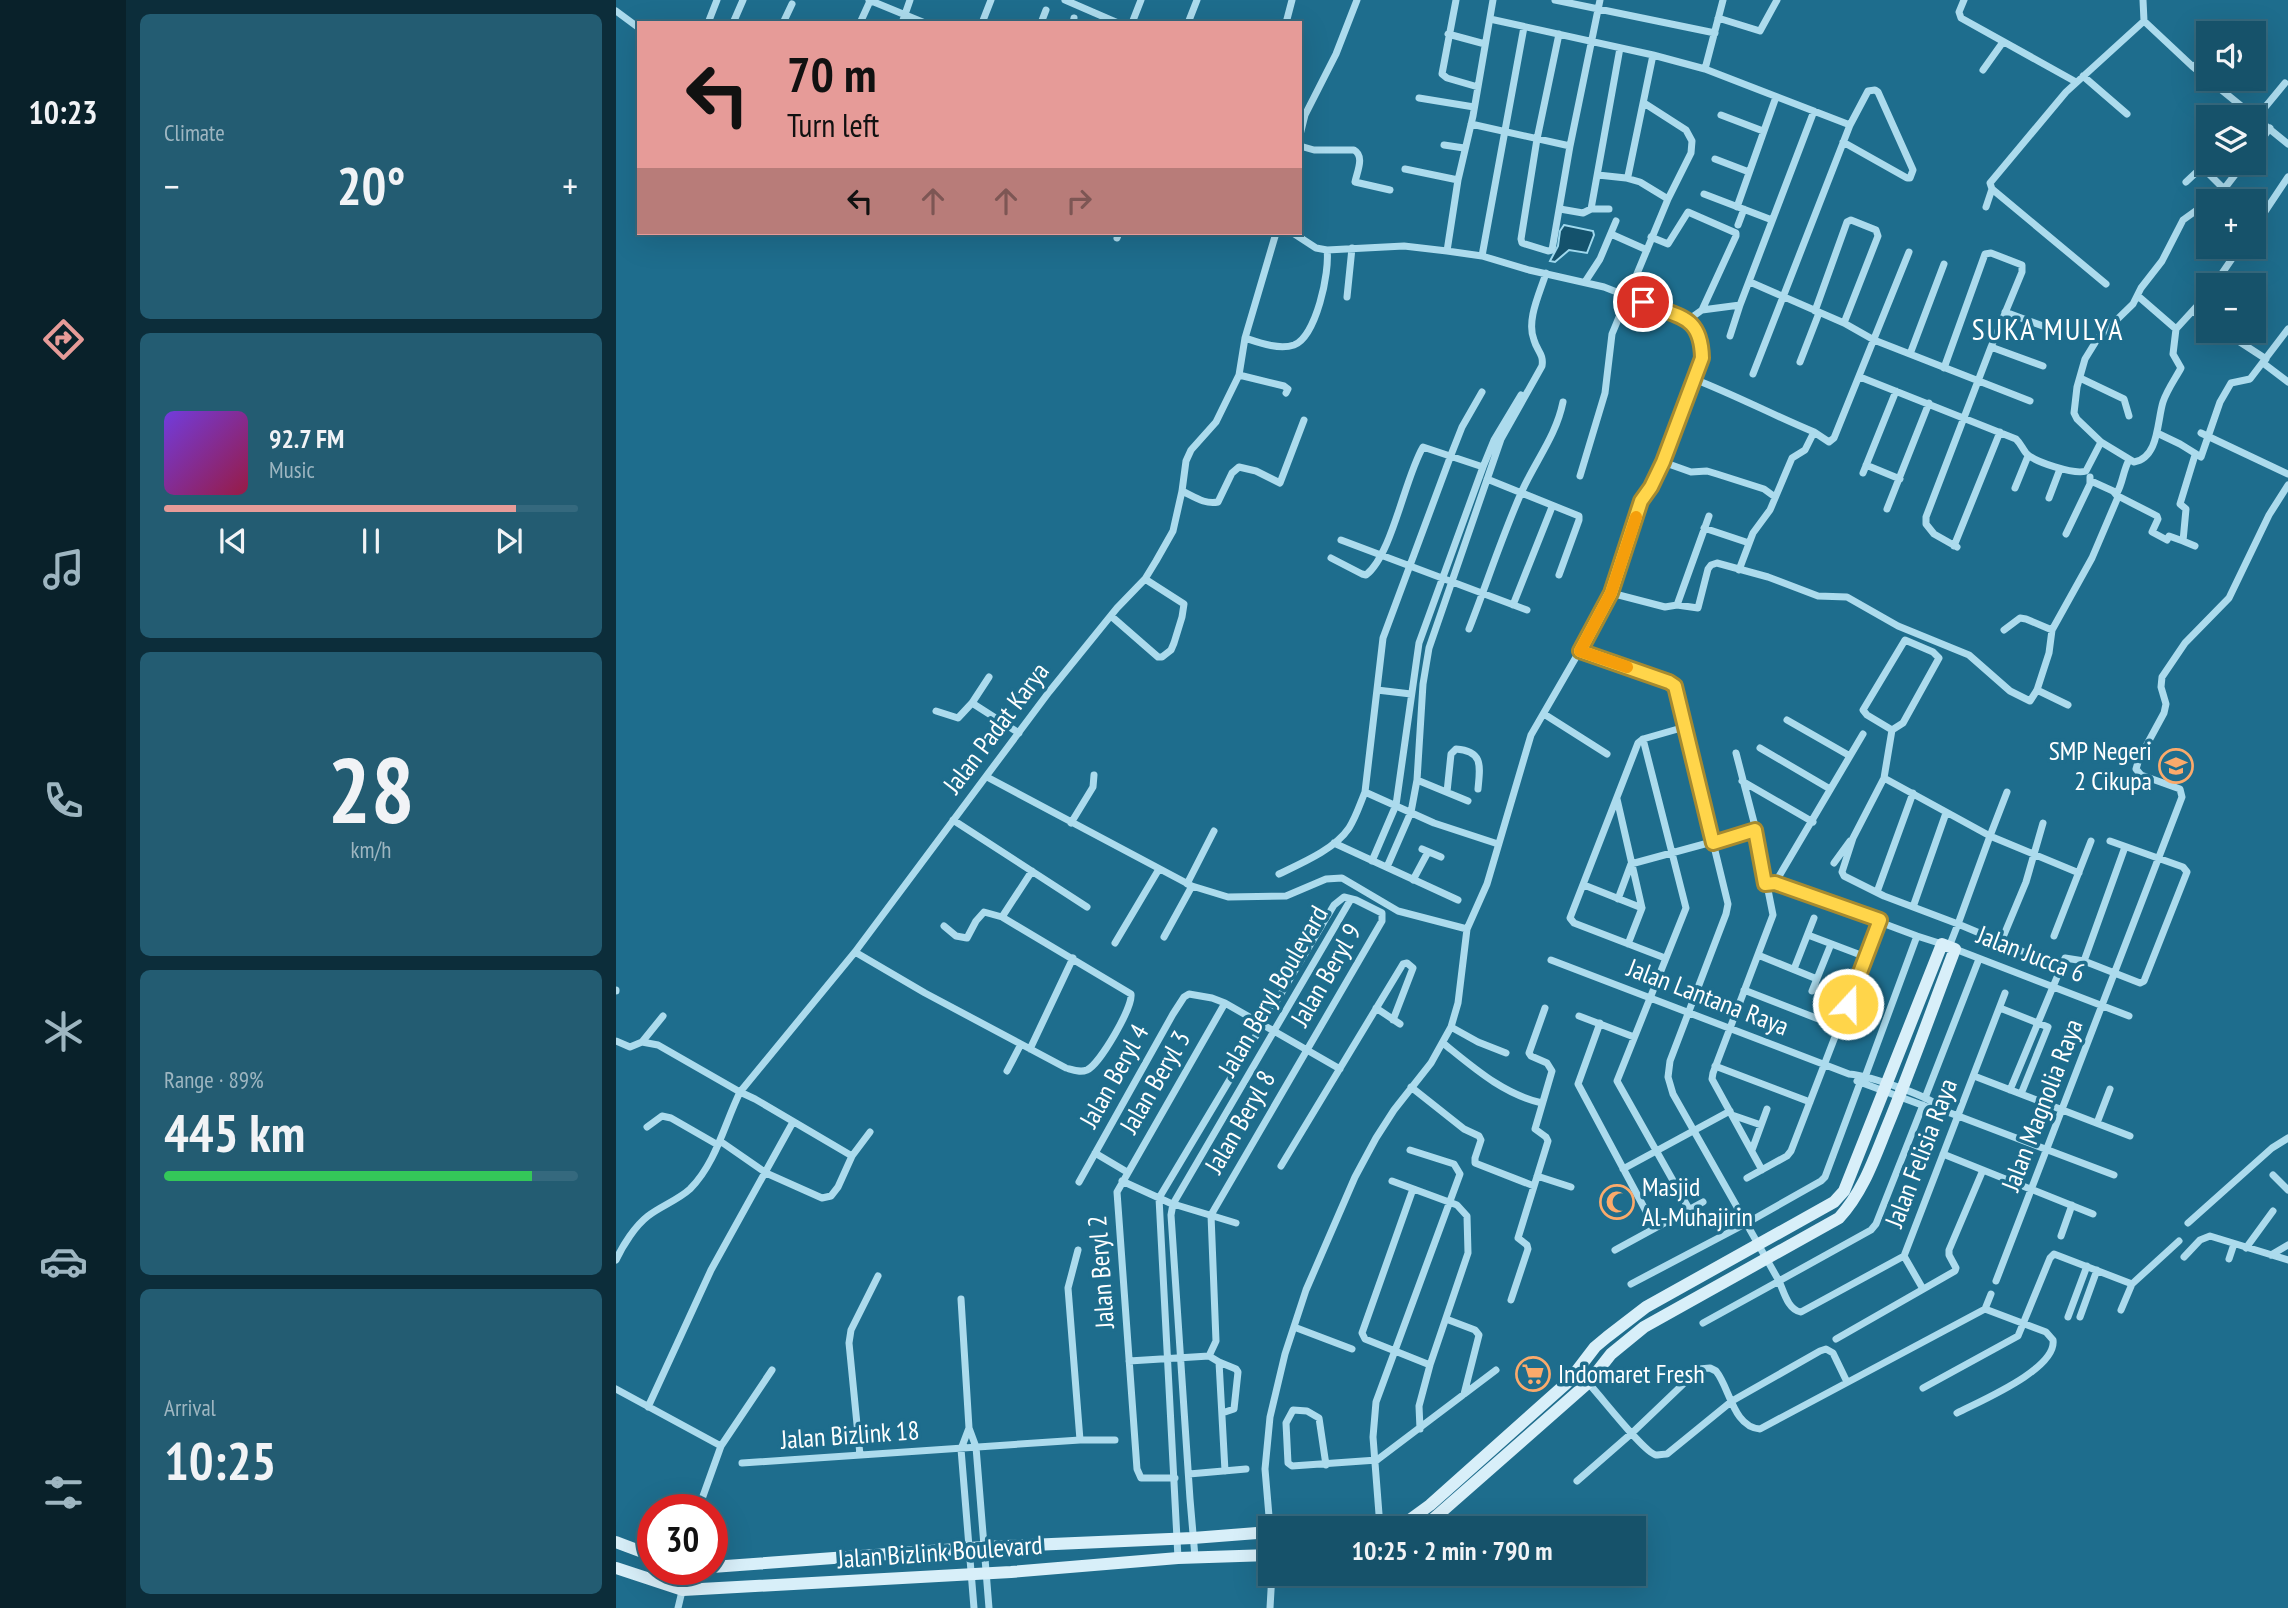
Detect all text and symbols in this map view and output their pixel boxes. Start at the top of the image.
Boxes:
map controls [2196,21,2266,343]
button: sound [2196,21,2266,91]
text: 70 m [787,42,876,106]
icon: left [672,49,763,140]
text: 10:23 [28,91,98,133]
text: Turn left [787,104,879,146]
button: layers [2196,105,2266,175]
text: Climate [164,118,225,147]
text: 20° [337,152,405,219]
text: − [164,161,180,210]
text: + [562,161,578,210]
icon: left [841,182,879,220]
icon: ahead [914,182,952,220]
icon: ahead [987,182,1025,220]
icon: right [1060,182,1098,220]
button: + [2196,189,2266,259]
pin [1613,272,1673,332]
button: − [2196,273,2266,343]
icon: arrive [1624,283,1662,321]
district label: SUKA MULYA [1972,309,2124,348]
icon: directions [39,315,88,364]
text: 92.7 FM [269,422,344,455]
text: Music [269,455,315,484]
icon: previous [214,522,252,560]
icon: pause [352,522,390,560]
icon: next [490,522,528,560]
icon: music [39,545,88,594]
street label: Jalan Padat Karya [935,656,1056,801]
text: 28 [328,730,415,848]
place label: SMP Negeri 2 Cikupa [2049,734,2152,797]
school or university icon: SMP Negeri 2 Cikupa [2157,747,2195,785]
icon: phone [39,776,88,825]
text: km/h [351,835,391,864]
street label: Jalan Beryl Boulevard [1210,900,1335,1083]
street label: Jalan Beryl 9 [1282,917,1368,1033]
street label: Jalan Jucca 6 [1971,917,2090,989]
street label: Jalan Lantana Raya [1622,950,1794,1042]
position arrow [1811,967,1885,1041]
icon: climate [39,1007,88,1056]
street label: Jalan Magnolia Raya [1993,1014,2089,1196]
street label: Jalan Beryl 4 [1071,1018,1156,1134]
street label: Jalan Beryl 3 [1111,1024,1197,1140]
street label: Jalan Beryl 8 [1196,1064,1282,1180]
text: Range · 89% [164,1065,264,1094]
street label: Jalan Felisia Raya [1877,1074,1964,1233]
text: 445 km [164,1099,305,1166]
place label: Masjid Al-Muhajirin [1642,1170,1753,1233]
mosque icon: Masjid Al-Muhajirin [1598,1183,1636,1221]
street label: Jalan Beryl 2 [1080,1214,1121,1331]
icon: car [39,1237,88,1286]
supermarket icon: Indomaret Fresh [1514,1355,1552,1393]
place label: Indomaret Fresh [1558,1357,1705,1390]
text: Arrival [164,1393,216,1422]
street label: Jalan Bizlink 18 [779,1413,920,1456]
text: 10:25 [164,1427,276,1494]
icon: filters [39,1468,88,1517]
speed limit sign: 30 [637,1494,728,1585]
street label: Jalan Bizlink Boulevard [835,1528,1044,1575]
text: 10:25 · 2 min · 790 m [1352,1534,1552,1567]

